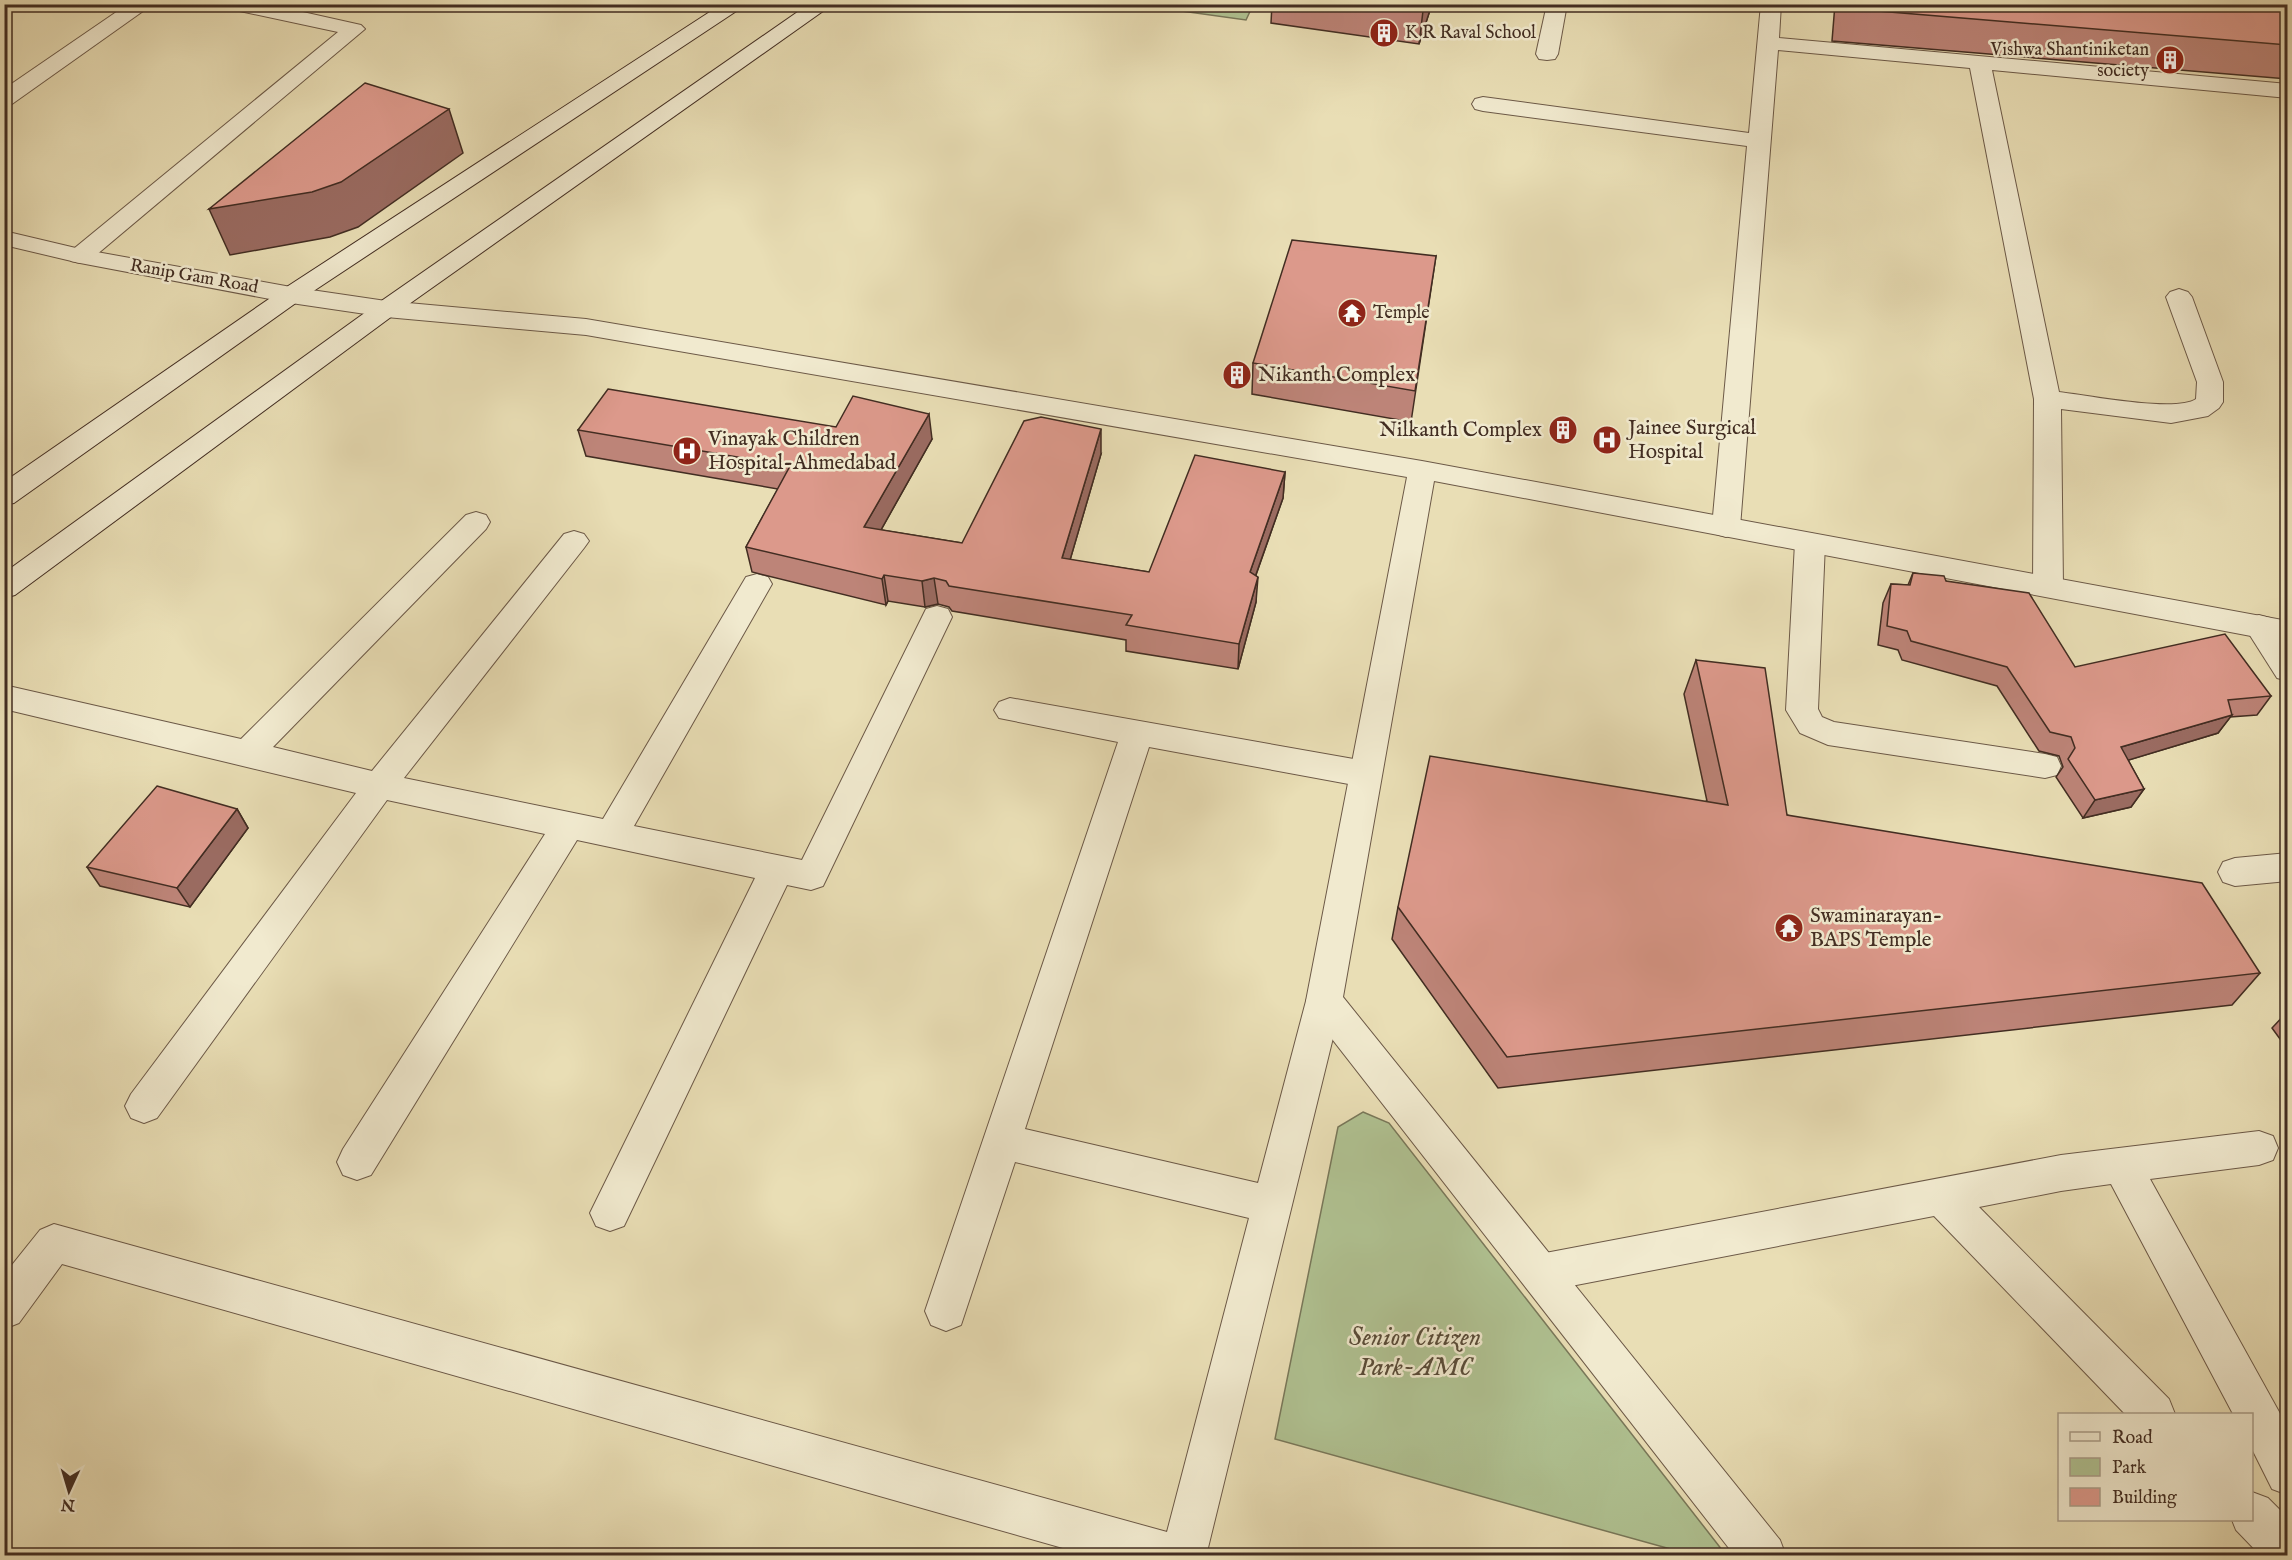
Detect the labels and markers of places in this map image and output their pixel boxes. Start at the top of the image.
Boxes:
building icon: K R Raval School [1368,17,1400,49]
place label: K R Raval School [1405,22,1536,45]
place label: Vishwa Shantiniketan society [1989,39,2149,83]
building icon: Vishwa Shantiniketan society [2154,44,2186,76]
temple icon: Temple [1336,297,1368,329]
place label: Temple [1373,302,1430,325]
building icon: Nikanth Complex [1221,359,1253,391]
place label: Nikanth Complex [1258,362,1415,389]
building icon: Nilkanth Complex [1547,414,1579,446]
place label: Jainee Surgical Hospital [1626,415,1756,466]
place label: Nilkanth Complex [1379,417,1542,444]
hospital icon: Jainee Surgical Hospital [1591,424,1623,456]
place label: Vinayak Children Hospital-Ahmedabad [707,426,897,477]
hospital icon: Vinayak Children Hospital-Ahmedabad [671,435,703,467]
place label: Swaminarayan- BAPS Temple [1810,903,1942,954]
temple icon: Swaminarayan- BAPS Temple [1773,912,1805,944]

